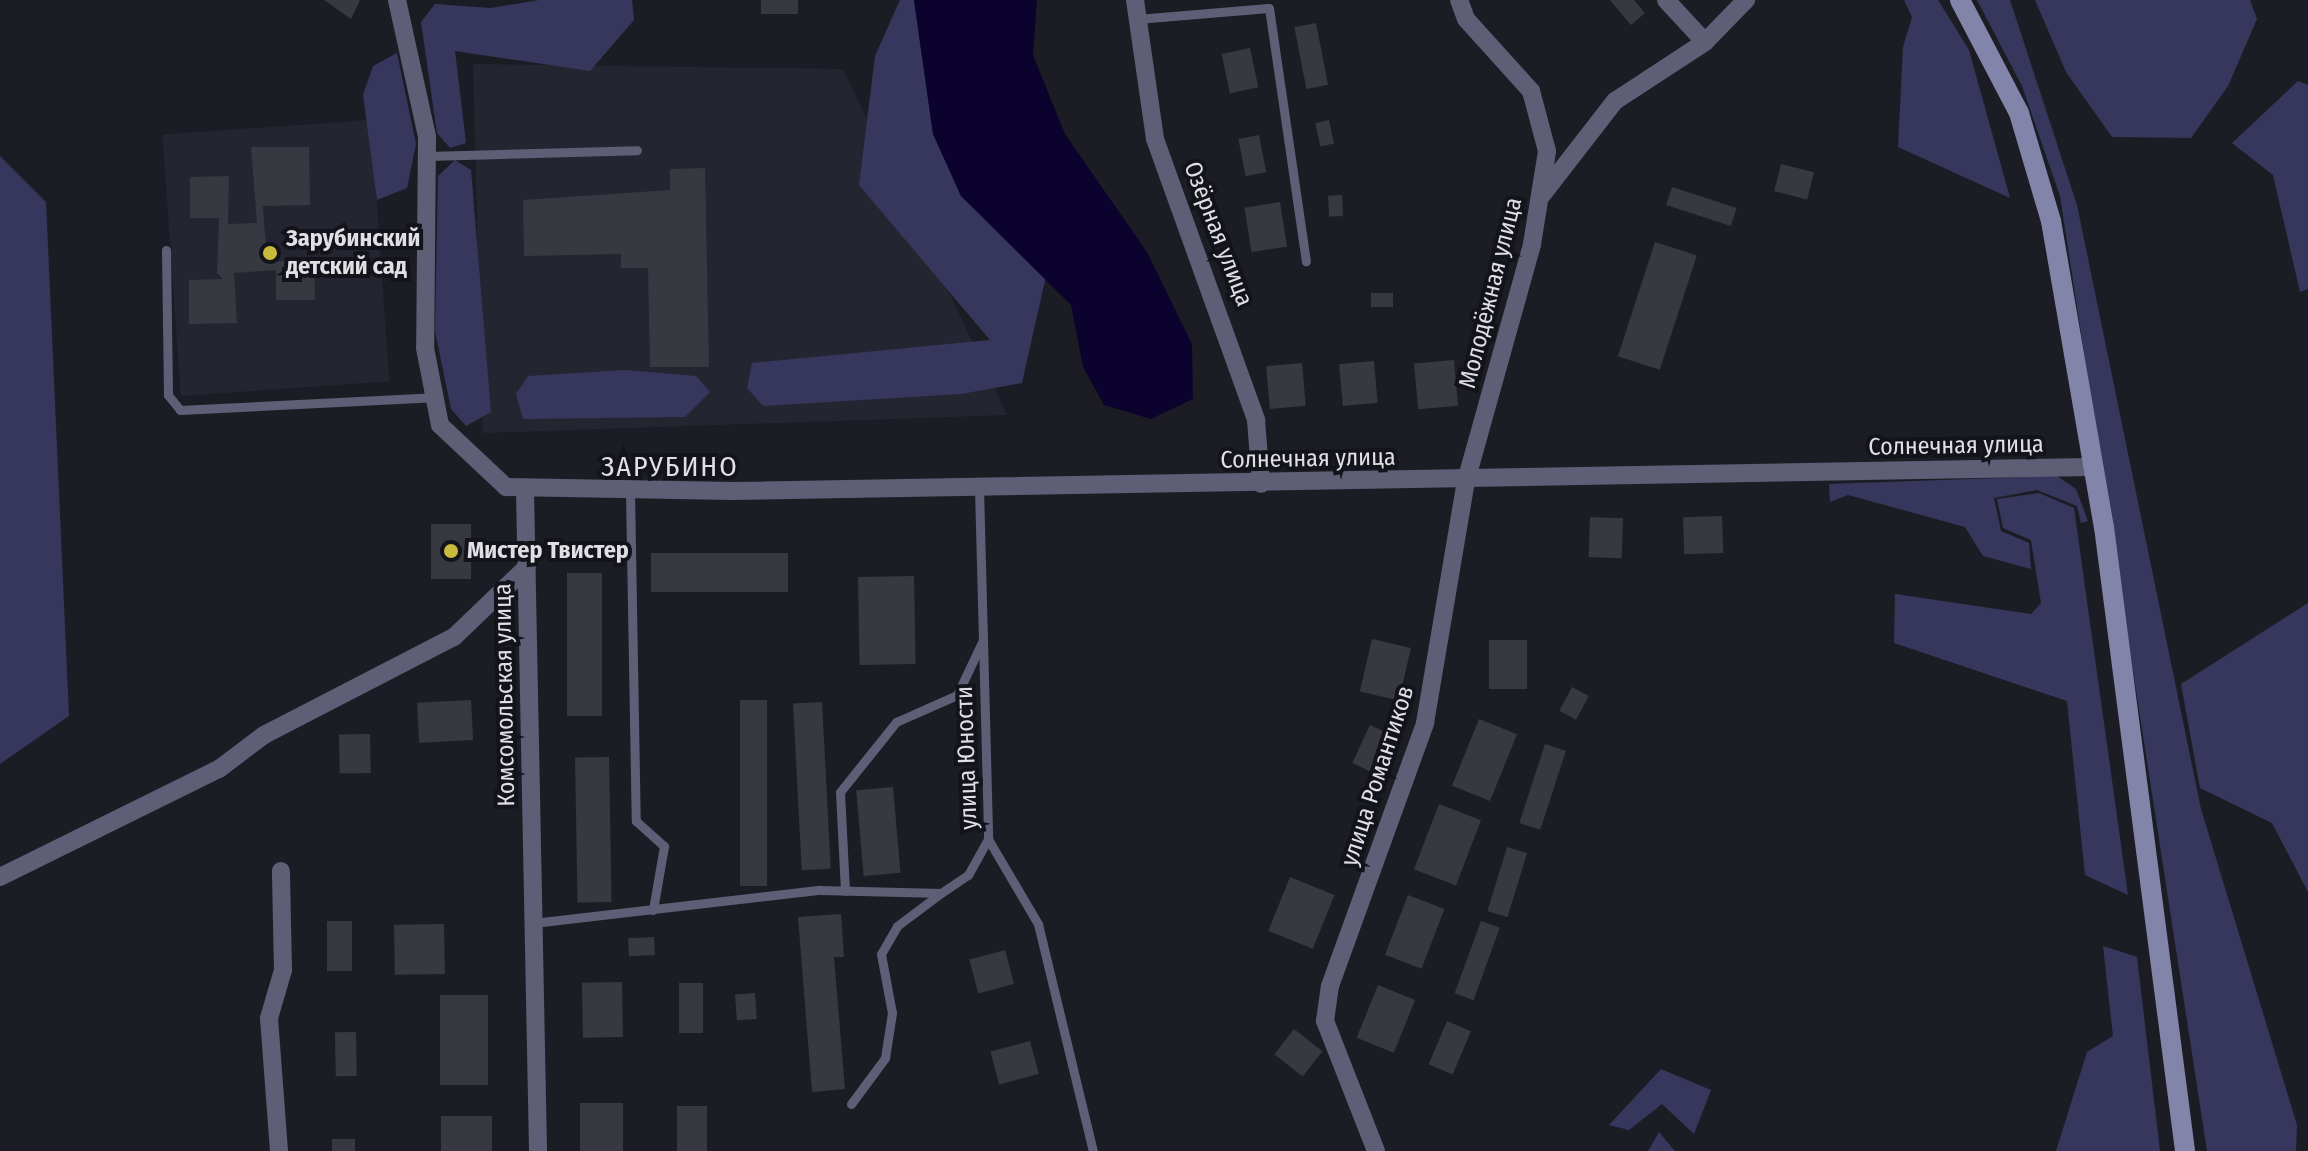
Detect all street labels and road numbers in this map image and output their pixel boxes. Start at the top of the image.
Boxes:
street label: Озёрная улица [1177,158,1259,310]
street label: Молодёжная улица [1453,195,1529,391]
street label: Солнечная улица [1868,430,2044,462]
street label: Солнечная улица [1220,443,1396,475]
street label: Комсомольская улица [489,583,521,807]
street label: улица Романтиков [1335,682,1421,870]
street label: улица Юности [950,686,984,830]

